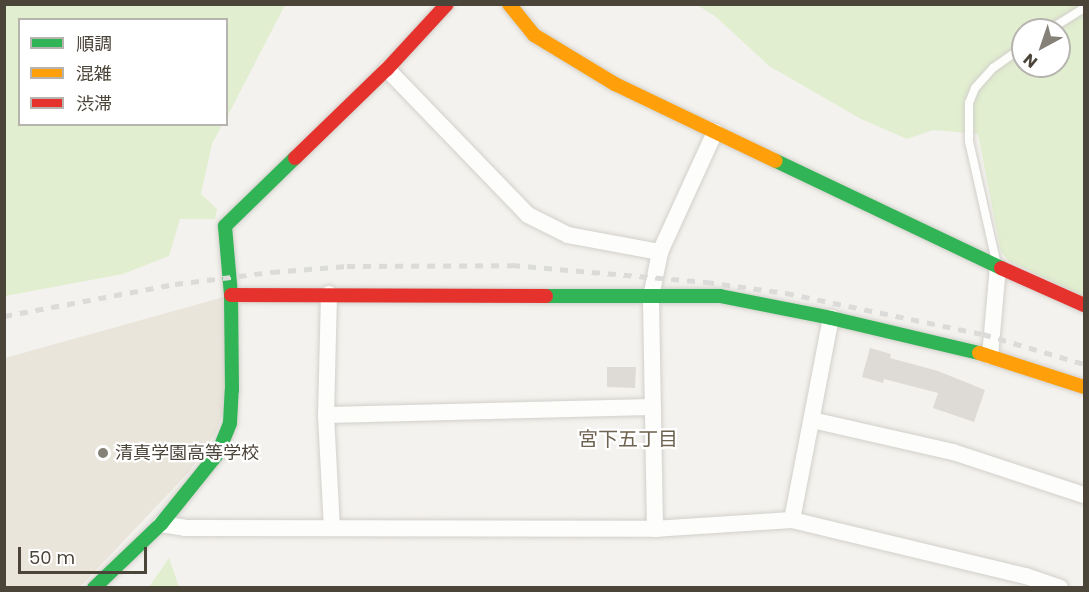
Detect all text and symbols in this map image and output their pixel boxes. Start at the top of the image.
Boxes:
legend [18,18,228,126]
north arrow [1011,18,1071,78]
text: 順調 [76,31,112,56]
text: N [1018,48,1042,73]
text: 混雑 [76,61,112,86]
text: 渋滞 [76,91,112,116]
district label: 宮下五丁目 [578,427,678,451]
place label: 清真学園高等学校 [115,442,259,464]
marker: 清真学園高等学校 [96,446,110,460]
scale bar [21,535,150,573]
text: 50 m [29,545,75,570]

